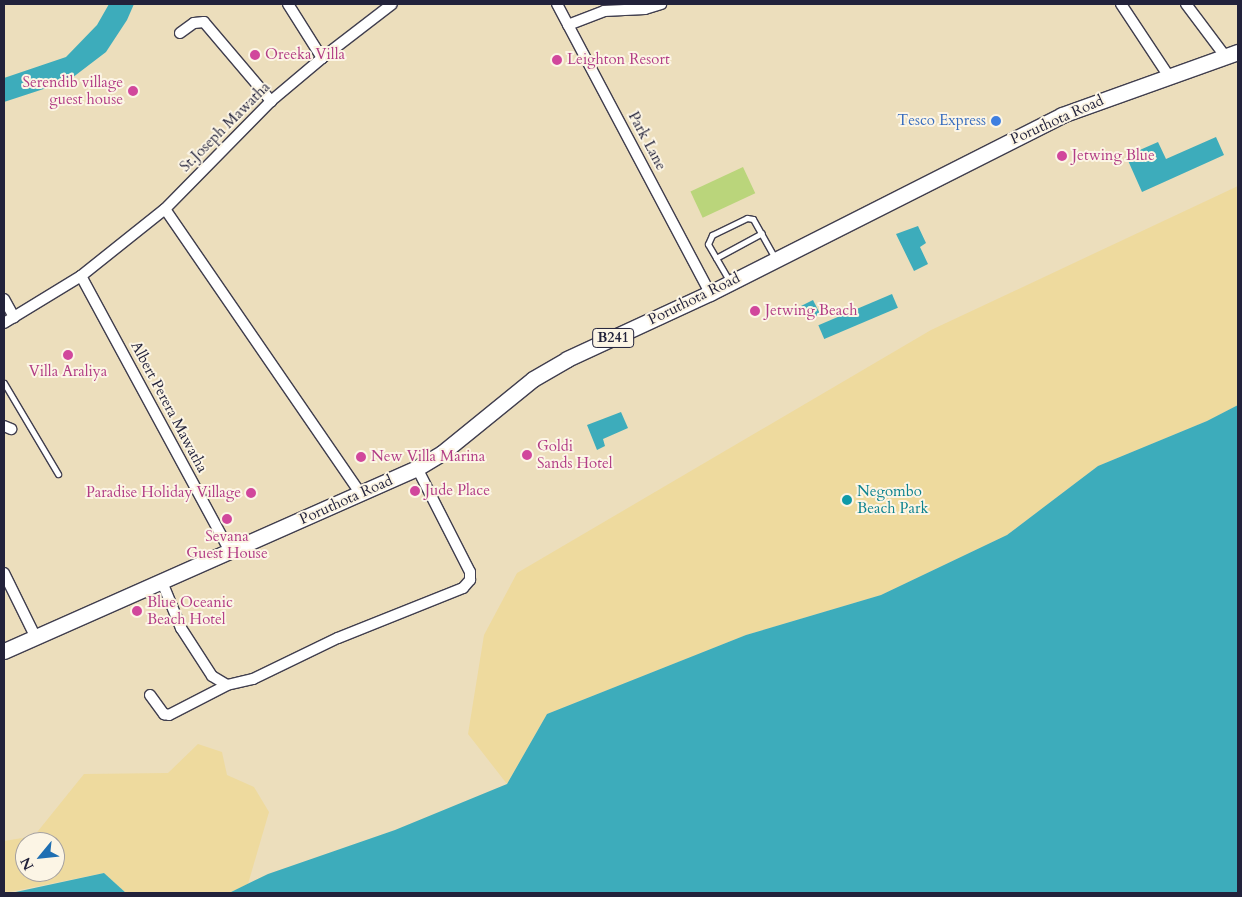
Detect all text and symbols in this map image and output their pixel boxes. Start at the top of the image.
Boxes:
place label: Oreeka Villa [265,46,345,64]
marker: Oreeka Villa [249,49,261,61]
place label: Leighton Resort [567,51,670,69]
marker: Leighton Resort [551,54,563,66]
place label: Serendib village guest house [22,73,123,108]
street label: St.Joseph Mawatha [176,78,274,176]
marker: Serendib village guest house [127,85,139,97]
street label: Poruthota Road [1008,91,1106,149]
street label: Park Lane [624,109,670,173]
place label: Tesco Express [897,112,986,130]
marker: Tesco Express [990,115,1002,127]
place label: Jetwing Blue [1072,147,1155,165]
marker: Jetwing Blue [1056,150,1068,162]
street label: Poruthota Road [645,269,743,329]
place label: Jetwing Beach [765,302,857,320]
marker: Jetwing Beach [749,305,761,317]
road number: B241 [592,326,634,349]
street label: Albert Perera Mawatha [127,338,211,476]
marker: Villa Araliya [62,349,74,361]
place label: Villa Araliya [29,363,107,381]
place label: Goldi Sands Hotel [537,437,613,472]
place label: New Villa Marina [371,448,485,466]
marker: Goldi Sands Hotel [521,449,533,461]
marker: New Villa Marina [355,451,367,463]
street label: Poruthota Road [297,471,395,529]
place label: Jude Place [425,482,490,500]
place label: Negombo Beach Park [857,482,928,517]
place label: Paradise Holiday Village [86,484,241,502]
marker: Jude Place [409,485,421,497]
marker: Paradise Holiday Village [245,487,257,499]
marker: Negombo Beach Park [841,494,853,506]
marker: Sevana Guest House [221,513,233,525]
place label: Sevana Guest House [186,527,268,562]
place label: Blue Oceanic Beach Hotel [147,593,233,628]
marker: Blue Oceanic Beach Hotel [131,605,143,617]
north arrow [15,832,65,882]
text: N [16,854,38,874]

